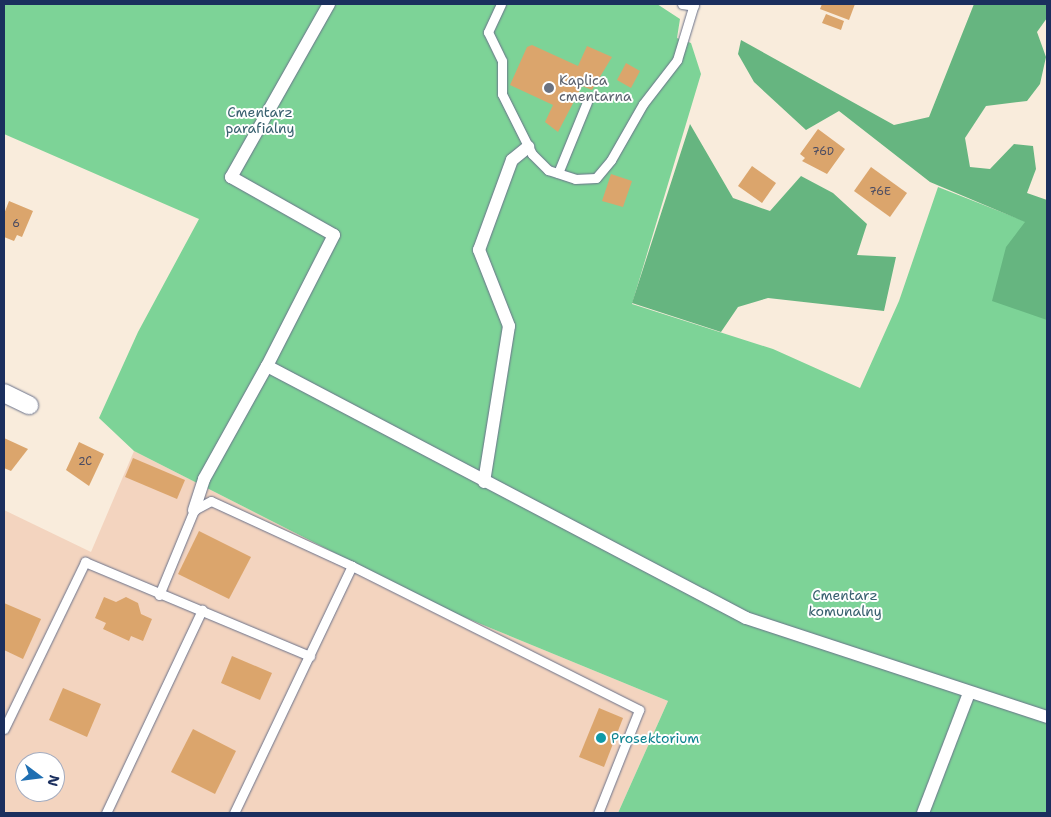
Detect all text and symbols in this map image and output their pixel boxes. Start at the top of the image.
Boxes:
place label: Kaplica cmentarna [559,72,632,104]
marker: Kaplica cmentarna [543,82,555,94]
park label: Cmentarz parafialny [225,104,295,136]
house number: 76D [812,145,834,159]
house number: 76E [869,185,891,199]
house number: 6 [12,217,20,231]
house number: 2C [78,455,92,469]
park label: Cmentarz komunalny [808,587,882,620]
place label: Prosektorium [611,730,699,746]
marker: Prosektorium [595,732,607,744]
north arrow [15,752,65,802]
text: N [43,773,64,788]

